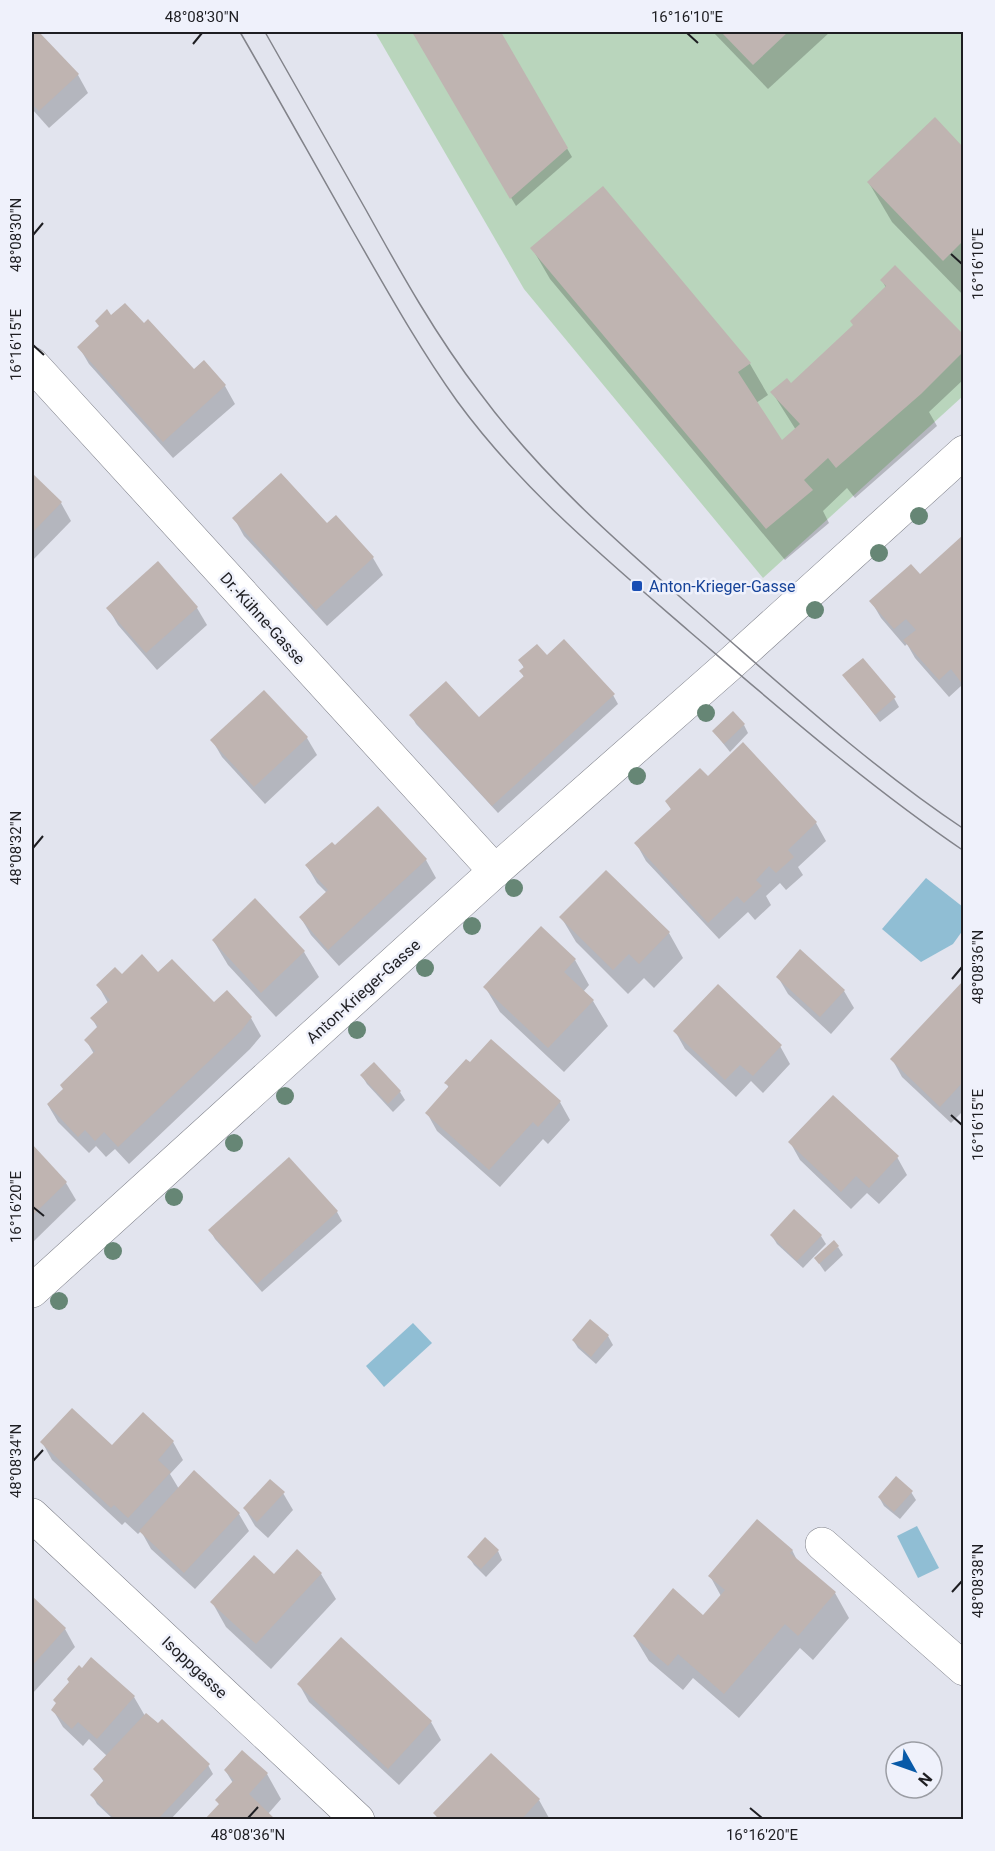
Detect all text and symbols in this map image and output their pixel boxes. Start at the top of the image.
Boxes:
text: 48°08'30"N [165,8,239,26]
text: 16°16'10"E [651,8,724,26]
text: 48°08'30"N [7,198,25,272]
text: 16°16'10"E [969,227,987,300]
text: 16°16'15"E [7,308,25,381]
street label: Dr.-Kühne-Gasse [216,568,309,668]
place label: Anton-Krieger-Gasse [649,577,795,596]
marker: Anton-Krieger-Gasse [630,579,644,593]
text: 48°08'32"N [7,811,25,885]
text: 48°08'36"N [969,930,987,1004]
street label: Anton-Krieger-Gasse [303,935,424,1047]
text: 16°16'15"E [969,1088,987,1161]
text: 16°16'20"E [7,1170,25,1243]
text: 48°08'34"N [7,1424,25,1498]
text: 48°08'38"N [969,1544,987,1618]
street label: Isoppgasse [158,1632,231,1702]
north arrow [884,1740,944,1800]
text: N [914,1769,936,1790]
text: 48°08'36"N [211,1826,285,1844]
text: 16°16'20"E [726,1826,799,1844]

